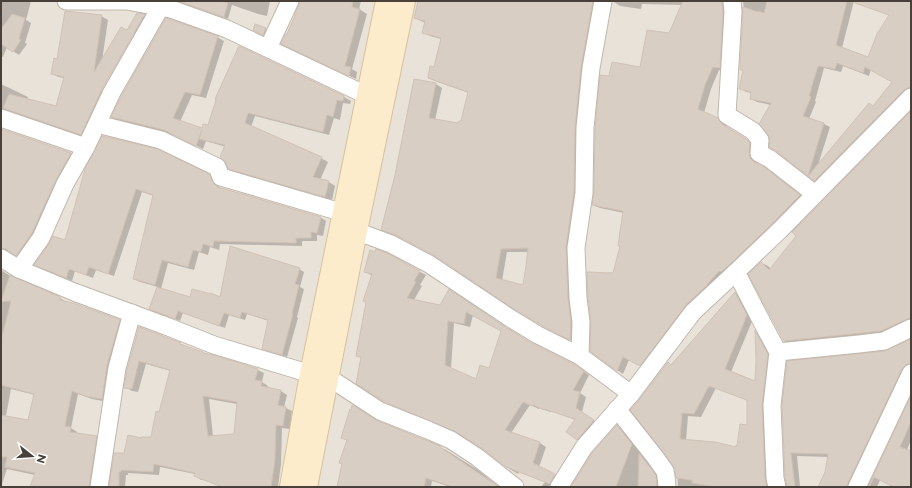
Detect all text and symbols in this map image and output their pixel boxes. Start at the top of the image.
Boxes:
north arrow [12,436,52,476]
text: N [34,453,50,465]

